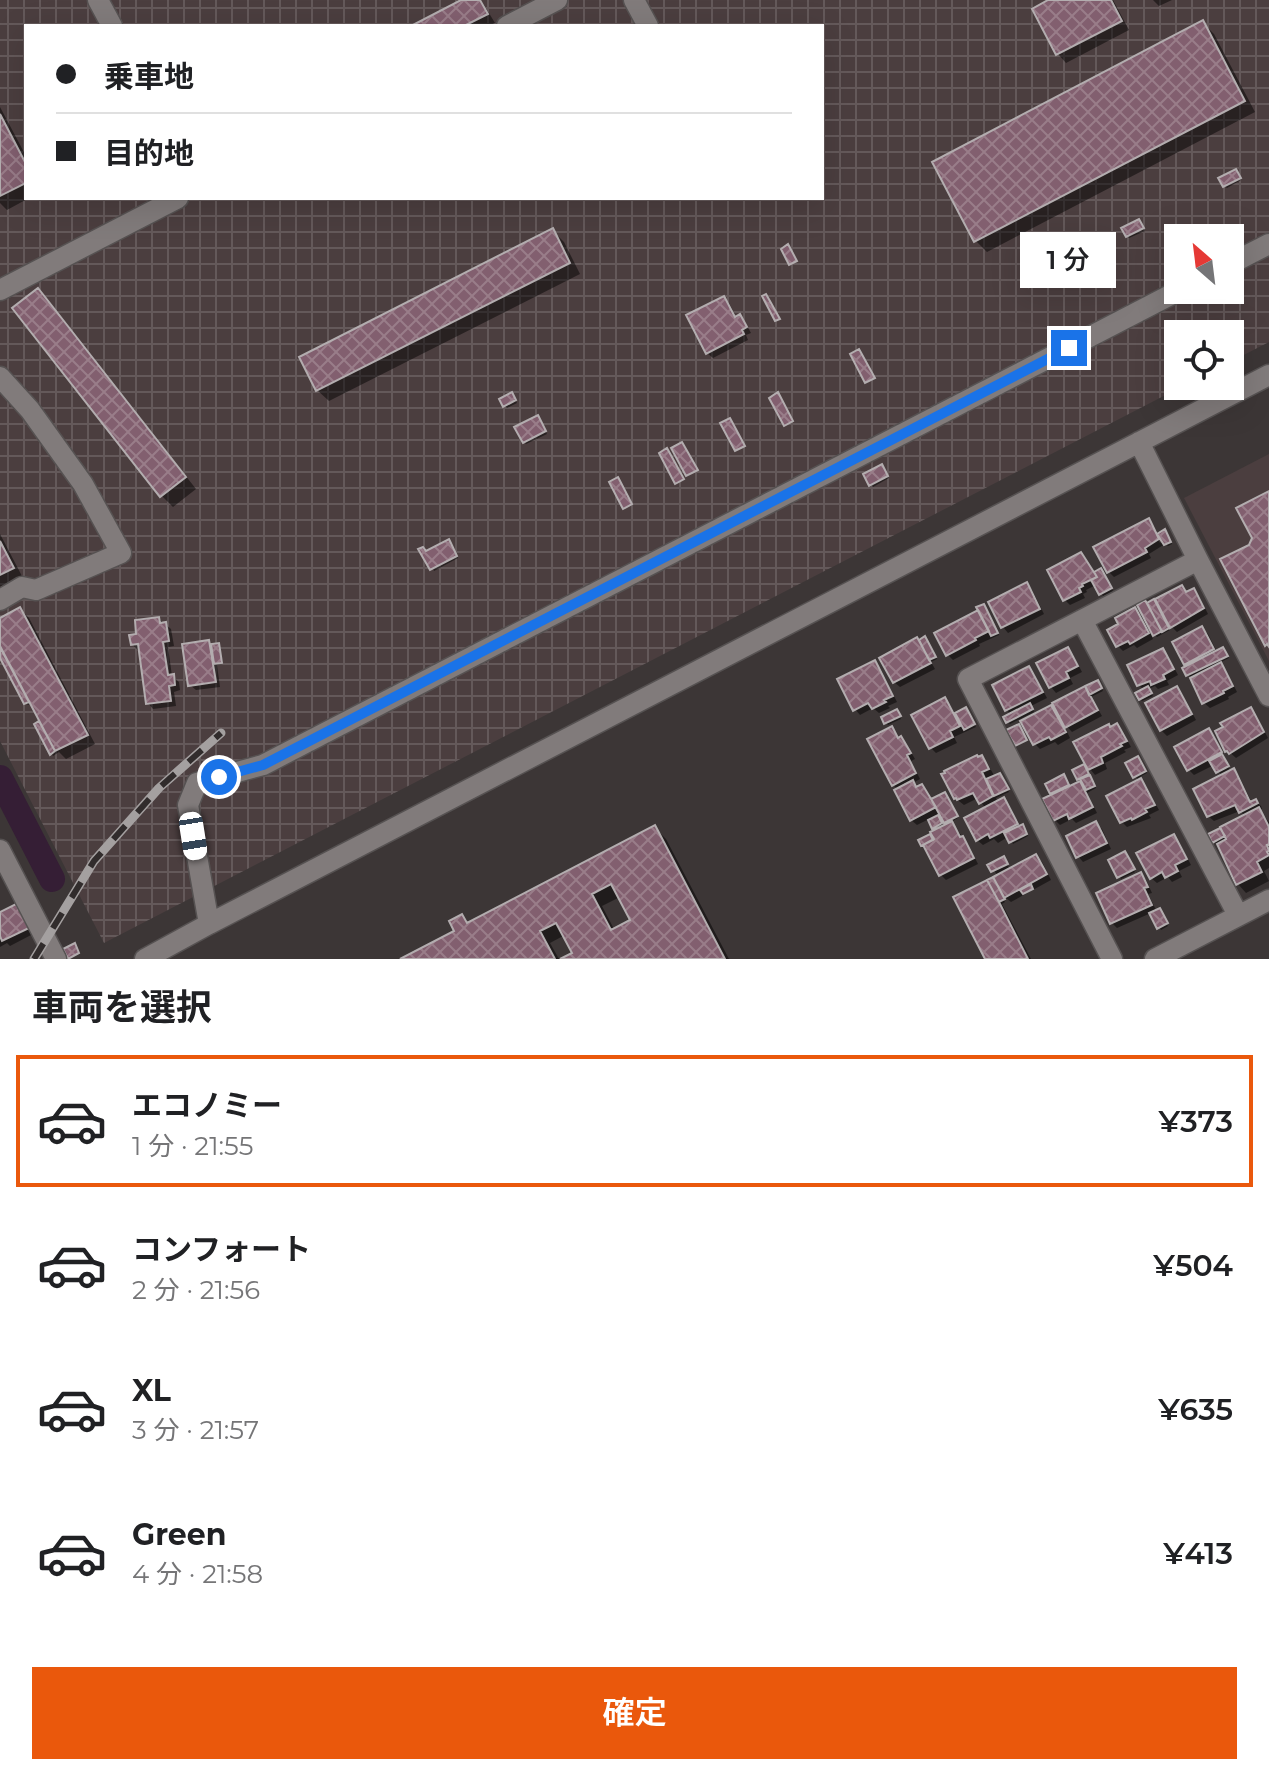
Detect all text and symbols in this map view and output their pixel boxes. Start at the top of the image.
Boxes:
text: 乗車地 [104,58,194,95]
text: 目的地 [104,135,194,172]
north arrow [1164,224,1244,304]
map controls [1164,224,1244,400]
callout: 1 分 [1021,232,1117,288]
text: 1 分 [1046,244,1090,276]
button: locate [1164,320,1244,400]
route end [1051,330,1087,366]
route start [201,759,237,795]
car [177,810,209,862]
text: 車両を選択 [32,985,212,1029]
icon: car [36,1085,108,1157]
text: エコノミー [132,1087,282,1124]
text: ¥373 [1158,1103,1233,1140]
text: 1 分 · 21:55 [132,1130,253,1162]
icon: car [36,1229,108,1301]
text: コンフォート [132,1231,311,1268]
text: ¥504 [1153,1247,1233,1284]
text: 2 分 · 21:56 [132,1274,260,1306]
text: XL [132,1372,171,1409]
icon: car [36,1373,108,1445]
text: ¥635 [1158,1391,1233,1428]
text: 3 分 · 21:57 [132,1414,259,1446]
text: Green [132,1516,226,1553]
icon: car [36,1517,108,1589]
text: ¥413 [1163,1535,1233,1572]
text: 4 分 · 21:58 [132,1558,263,1590]
button: 確定 [32,1667,1237,1759]

